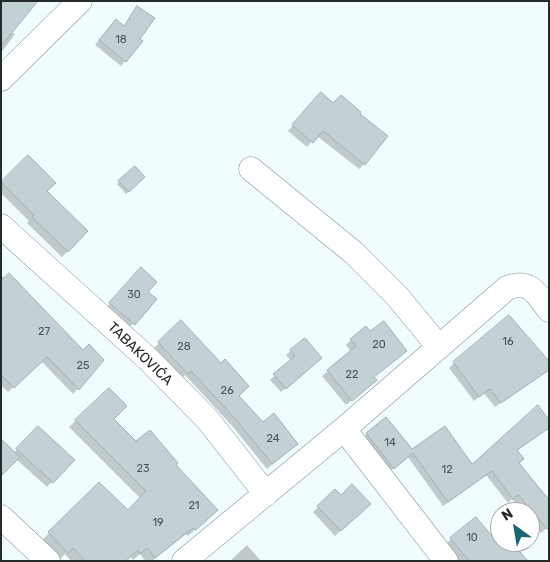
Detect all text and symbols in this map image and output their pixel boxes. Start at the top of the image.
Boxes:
house number: 18 [115,33,127,47]
house number: 30 [127,288,141,302]
street label: TABAKOVIĆA [104,319,176,389]
house number: 27 [38,325,50,339]
house number: 16 [502,335,514,349]
house number: 20 [372,338,386,352]
house number: 28 [177,340,191,354]
house number: 25 [77,359,89,373]
house number: 22 [346,368,358,382]
house number: 26 [220,384,234,398]
house number: 24 [266,432,280,446]
house number: 14 [384,436,396,450]
house number: 23 [136,462,150,476]
house number: 12 [441,463,453,477]
house number: 21 [188,499,200,513]
north arrow [490,502,540,552]
text: N [499,505,516,525]
house number: 19 [152,516,164,530]
house number: 10 [466,531,478,545]

